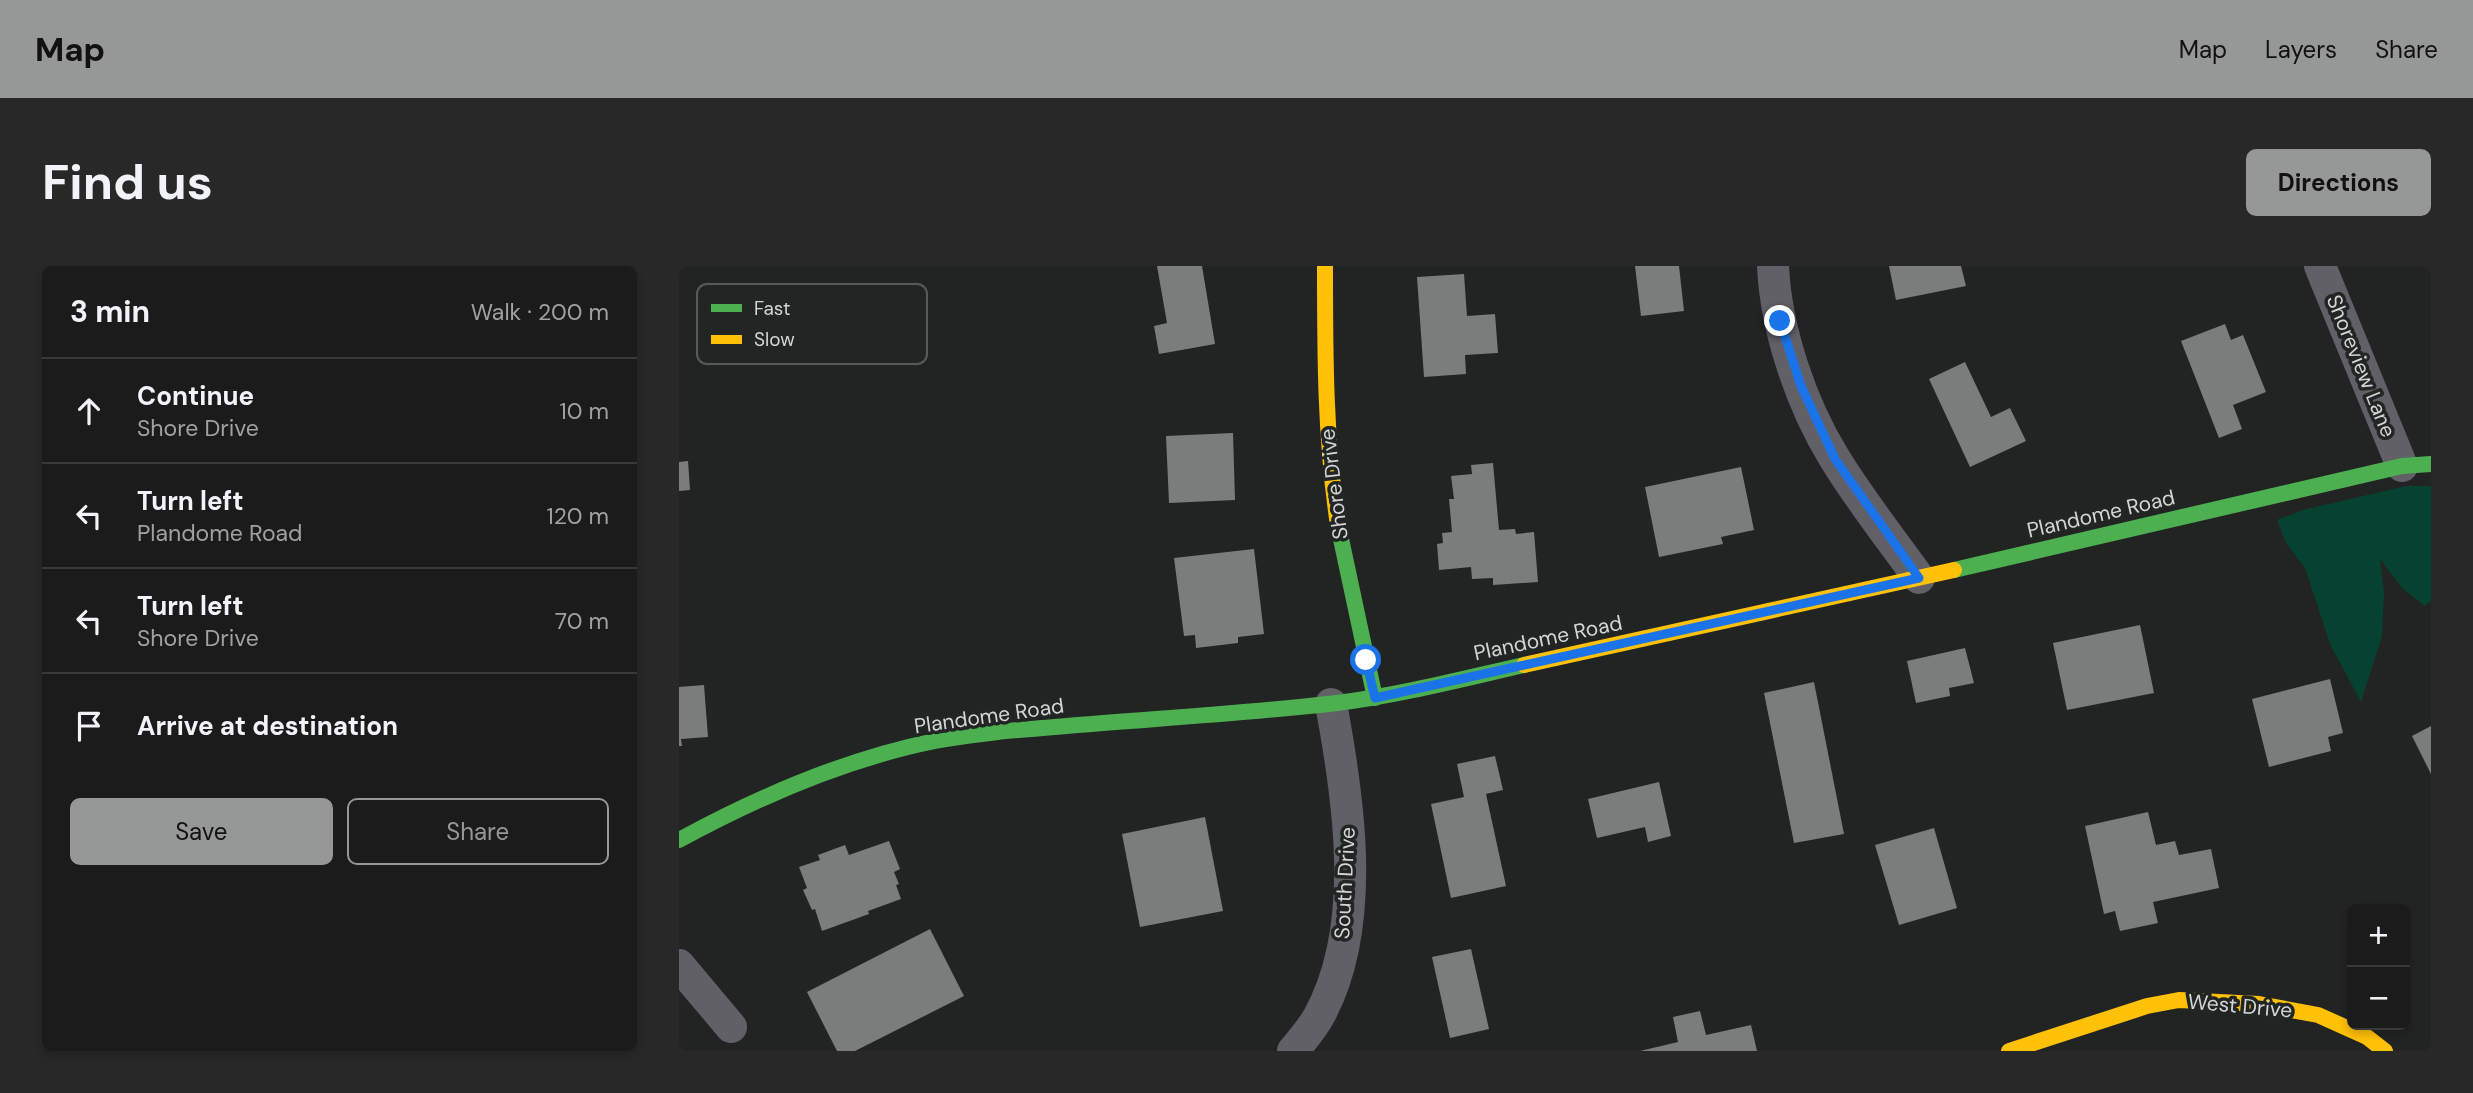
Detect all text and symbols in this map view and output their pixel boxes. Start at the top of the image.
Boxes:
text: Map [35,28,105,71]
text: Map [2179,34,2227,65]
text: Layers [2265,34,2337,65]
text: Share [2375,34,2438,65]
button: Directions [2246,149,2431,216]
text: Find us [42,150,213,214]
legend [697,284,927,364]
street label: Shoreview Lane [2320,291,2402,441]
text: 3 min [70,292,150,331]
text: Fast [754,296,790,321]
text: Walk · 200 m [471,297,609,327]
route end [1764,305,1795,336]
text: Slow [754,327,795,352]
text: Continue [137,379,254,413]
icon: ahead [70,392,108,430]
text: 10 m [559,396,609,426]
text: Shore Drive [137,413,259,443]
street label: Shore Drive [1313,427,1355,541]
street label: Plandome Road [2024,483,2178,545]
text: Turn left [137,484,244,518]
icon: left [70,497,108,535]
text: 120 m [546,501,609,531]
text: Plandome Road [137,518,302,548]
text: Turn left [137,589,244,623]
icon: left [70,602,108,640]
text: 70 m [555,606,609,636]
street label: Plandome Road [1471,609,1625,667]
text: Shore Drive [137,623,259,653]
route start [1350,644,1381,675]
street label: Plandome Road [912,692,1066,740]
icon: arrive [70,707,108,745]
text: Arrive at destination [137,709,398,743]
button: Save [70,798,333,865]
button: Share [347,798,609,865]
street label: South Drive [1328,826,1362,940]
map controls [2347,904,2410,1030]
button: + [2347,904,2410,967]
button: − [2347,967,2410,1030]
street label: West Drive [2187,987,2293,1025]

